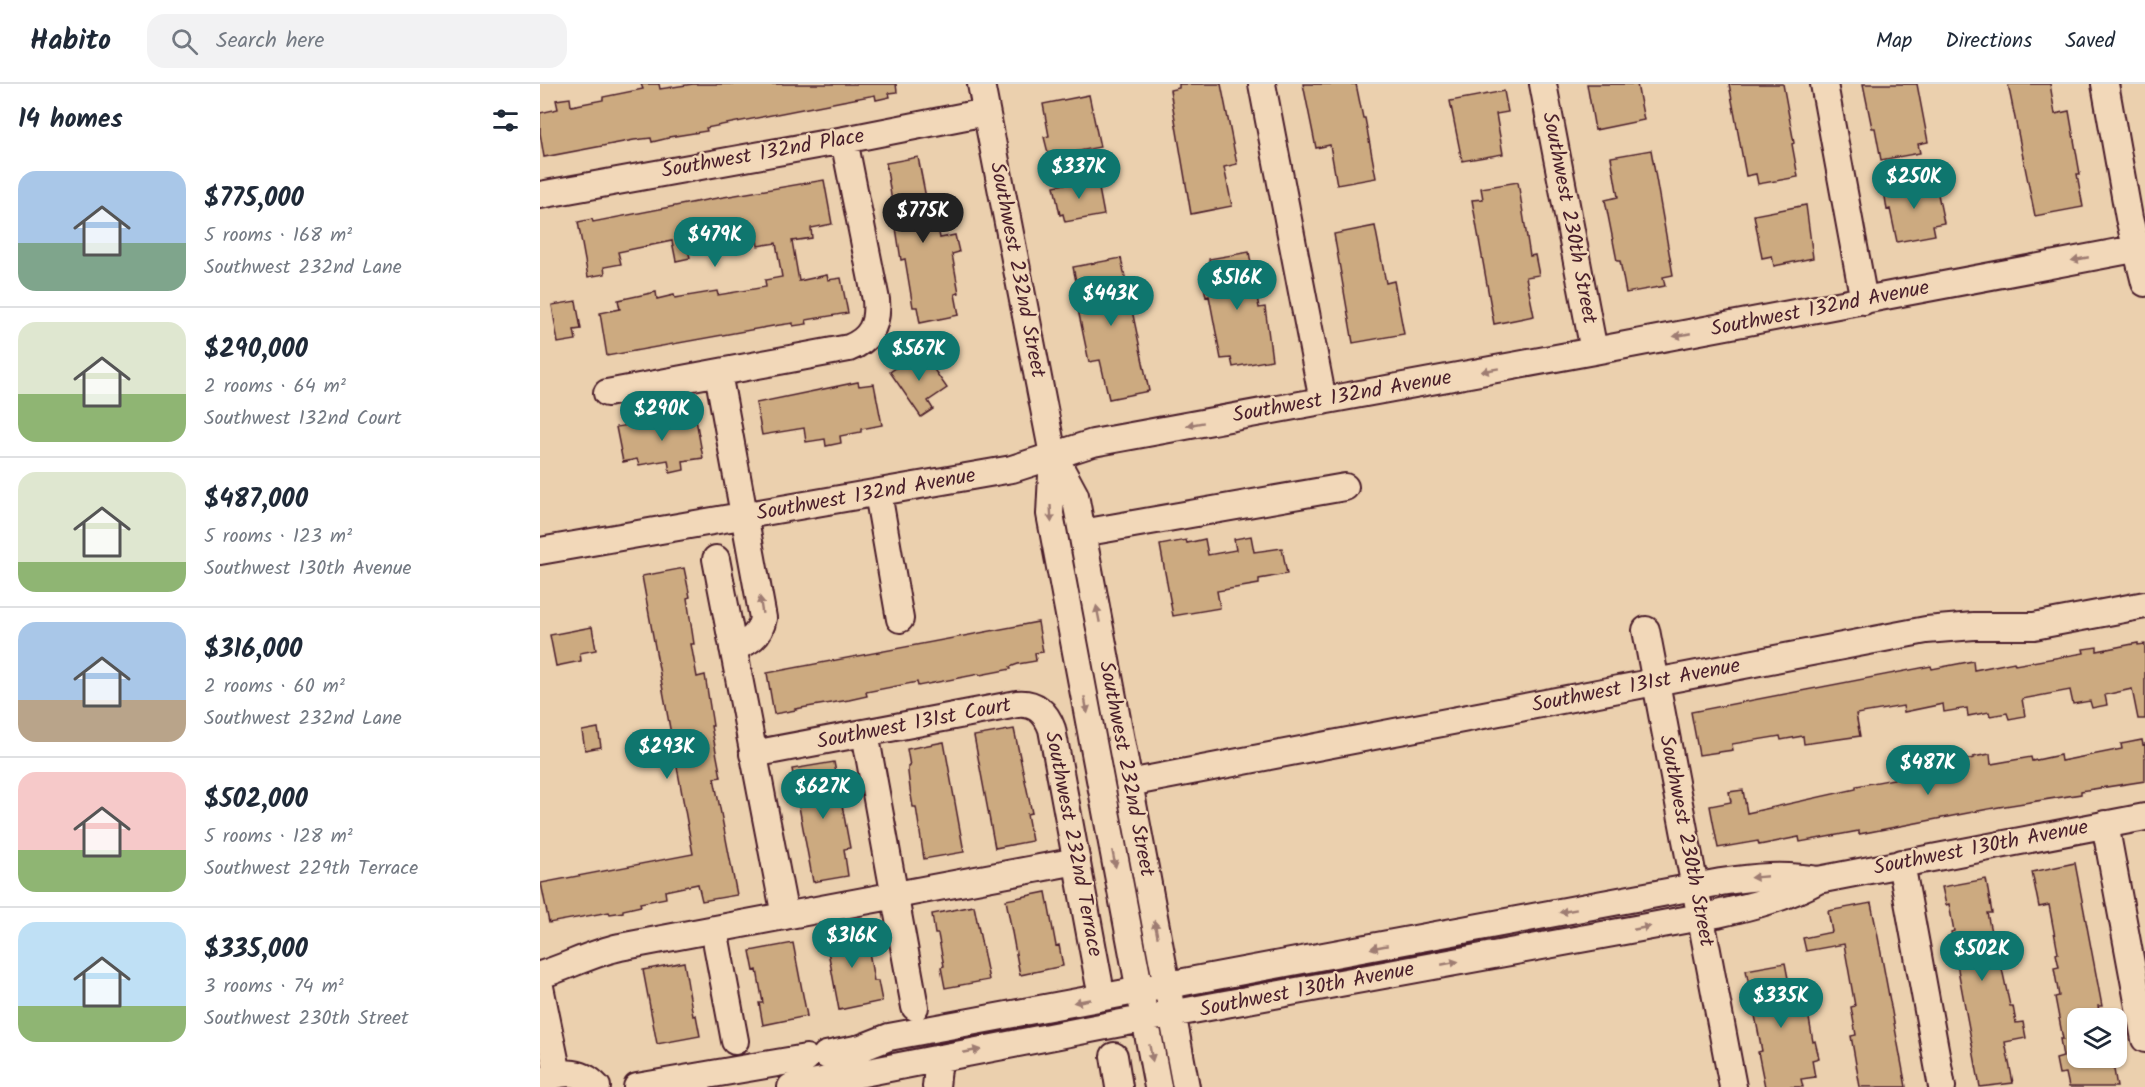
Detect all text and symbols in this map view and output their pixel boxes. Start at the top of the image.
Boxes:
search box [147,14,567,68]
text: Habito [30,19,111,64]
text: Search here [216,24,325,59]
icon: search [168,25,201,58]
text: Map [1876,25,1912,58]
text: Directions [1945,25,2032,58]
text: Saved [2065,25,2115,58]
text: 14 homes [18,99,123,141]
icon: filters [489,104,522,137]
street label: Southwest 230th Street [1532,109,1606,328]
street label: Southwest 132nd Place [659,120,867,188]
pin: $337K [1037,149,1121,200]
text: $337K [1051,152,1107,184]
street label: Southwest 232nd Street [980,159,1054,381]
pin: $250K [1872,159,1956,210]
text: $250K [1886,162,1942,194]
text: $775,000 [204,178,304,220]
pin: $775K [881,193,965,244]
icon: home [66,195,138,267]
text: $775K [897,196,949,228]
pin: $479K [673,217,757,268]
text: 5 rooms · 168 m² [204,220,352,252]
text: $479K [688,220,742,252]
text: Southwest 232nd Lane [204,252,402,284]
one-way arrow [2070,255,2089,264]
pin: $516K [1195,260,1279,311]
text: $516K [1212,263,1262,295]
street label: Southwest 132nd Avenue [1708,272,1933,346]
pin: $443K [1069,276,1153,327]
text: $443K [1083,279,1139,311]
text: $290,000 [204,329,308,371]
pin: $567K [877,331,961,382]
one-way arrow [1672,331,1691,340]
text: $567K [892,334,946,366]
icon: home [66,346,138,418]
street label: Southwest 132nd Avenue [1230,361,1455,433]
one-way arrow [1480,366,1499,375]
text: 2 rooms · 64 m² [204,371,346,403]
pin: $290K [620,391,704,442]
text: $290K [634,394,690,426]
text: Southwest 132nd Court [204,403,402,435]
one-way arrow [1185,420,1204,429]
street label: Southwest 132nd Avenue [754,459,979,531]
text: $487,000 [204,479,308,521]
icon: home [66,496,138,568]
one-way arrow [1046,504,1056,523]
text: 5 rooms · 123 m² [204,521,352,553]
text: Southwest 130th Avenue [204,553,412,585]
one-way arrow [757,596,766,615]
one-way arrow [1093,604,1102,623]
text: $316,000 [204,629,302,671]
icon: home [66,646,138,718]
street label: Southwest 131st Avenue [1529,650,1744,722]
street label: Southwest 232nd Street [1089,658,1163,880]
text: 2 rooms · 60 m² [204,671,345,703]
street label: Southwest 131st Court [814,689,1015,759]
one-way arrow [1082,696,1091,715]
text: Southwest 232nd Lane [204,703,402,735]
street label: Southwest 232nd Terrace [1035,728,1111,960]
pin: $293K [625,729,709,780]
text: $293K [639,732,695,764]
street label: Southwest 230th Street [1649,732,1723,951]
pin: $487K [1886,745,1970,796]
text: $487K [1900,748,1956,780]
pin: $627K [781,769,865,820]
text: $627K [795,772,851,804]
text: $502,000 [204,779,308,821]
icon: home [66,796,138,868]
street label: Southwest 130th Avenue [1871,811,2092,885]
text: 5 rooms · 128 m² [204,821,353,853]
one-way arrow [1110,849,1119,868]
text: Southwest 229th Terrace [204,853,418,885]
one-way arrow [1750,872,1769,882]
one-way arrow [1558,907,1577,916]
pin: $316K [810,918,894,969]
one-way arrow [1151,919,1160,938]
text: $316K [826,921,878,953]
one-way arrow [1633,923,1652,932]
text: $335,000 [204,929,308,971]
pin: $502K [1940,931,2024,982]
text: $502K [1954,934,2010,966]
one-way arrow [1370,942,1389,951]
icon: home [66,946,138,1018]
street label: Southwest 130th Avenue [1197,953,1418,1027]
one-way arrow [1441,958,1460,967]
text: 3 rooms · 74 m² [204,971,344,1003]
pin: $335K [1739,978,1823,1029]
text: $335K [1753,981,1809,1013]
one-way arrow [1072,997,1091,1006]
text: Southwest 230th Street [204,1003,409,1035]
map controls [2067,1008,2127,1068]
button: layers [2067,1008,2127,1068]
one-way arrow [1147,1044,1156,1063]
one-way arrow [963,1047,982,1056]

